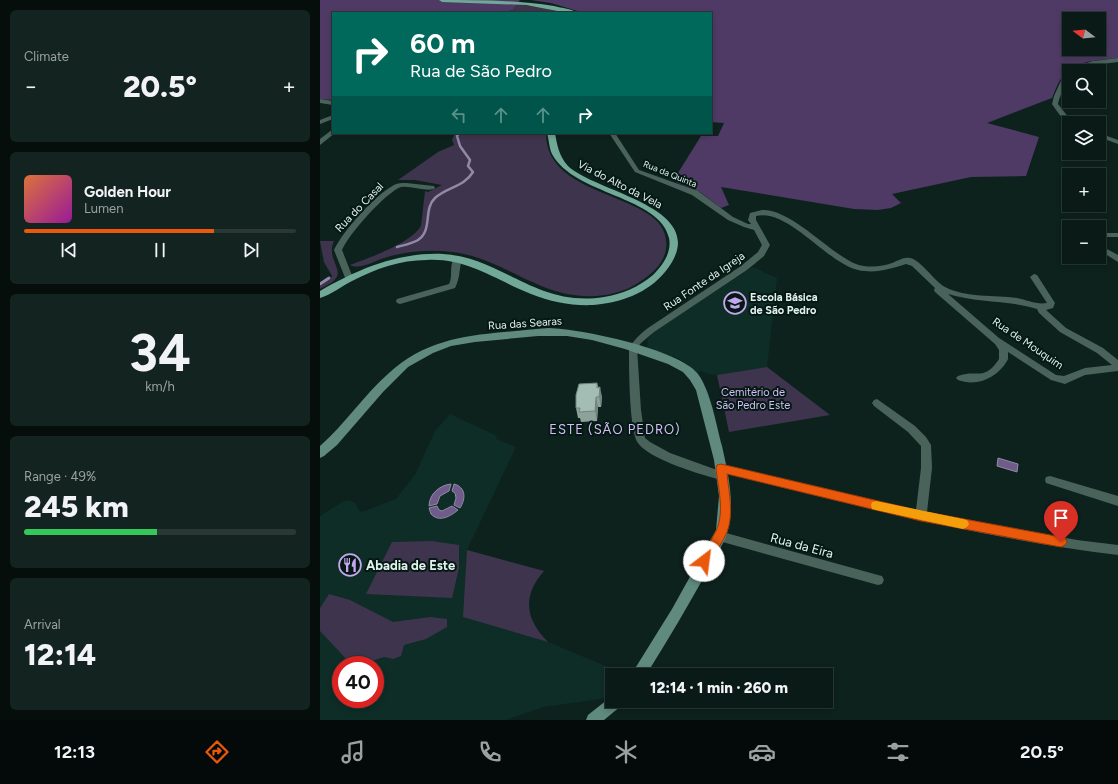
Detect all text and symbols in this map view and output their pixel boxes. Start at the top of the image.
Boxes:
north arrow [1062,12,1106,56]
map controls [1062,12,1106,264]
text: 60 m [410,26,475,60]
icon: right [344,28,396,80]
text: Climate [24,49,69,64]
text: Rua de São Pedro [410,60,552,82]
button: search [1062,64,1106,108]
text: 20.5° [123,68,197,105]
text: − [24,73,38,100]
text: + [282,73,296,100]
icon: left [448,104,470,126]
icon: ahead [490,104,512,126]
icon: ahead [532,104,554,126]
icon: right [574,104,596,126]
button: layers [1062,116,1106,160]
street label: Via do Alto da Vela [575,158,664,211]
street label: Rua da Quinta [642,158,699,189]
button: + [1062,168,1106,212]
street label: Rua do Casal [333,180,386,235]
text: Golden Hour [84,183,171,201]
text: Lumen [84,201,123,216]
button: − [1062,220,1106,264]
icon: previous [58,239,80,261]
icon: pause [149,239,171,261]
icon: next [240,239,262,261]
street label: Rua Fonte da Igreja [661,249,747,313]
school or university icon: Escola Básica de São Pedro [722,290,748,316]
place label: Escola Básica de São Pedro [750,291,818,317]
street label: Rua das Searas [488,314,562,333]
street label: Rua de Mouquim [990,315,1066,372]
text: 34 [129,322,191,384]
text: km/h [145,379,175,394]
park label: Cemitério de São Pedro Este [716,386,790,412]
district label: ESTE (SÃO PEDRO) [549,422,681,437]
text: Range · 49% [24,469,96,484]
text: 245 km [24,488,129,525]
pin [1044,501,1078,542]
icon: arrive [1050,507,1072,529]
street label: Rua da Eira [769,530,835,561]
position arrow [683,540,725,582]
restaurant icon: Abadia de Este [337,552,363,578]
place label: Abadia de Este [366,558,455,573]
text: Arrival [24,617,61,632]
text: 12:14 [24,636,96,673]
speed limit sign: 40 [332,656,384,708]
text: 12:14 · 1 min · 260 m [650,679,788,697]
icon: directions [203,738,231,766]
icon: music [339,738,367,766]
icon: phone [476,738,504,766]
icon: climate [612,738,640,766]
icon: car [748,738,776,766]
icon: filters [884,738,912,766]
text: 12:13 [54,741,95,763]
text: 20.5° [1020,741,1064,763]

